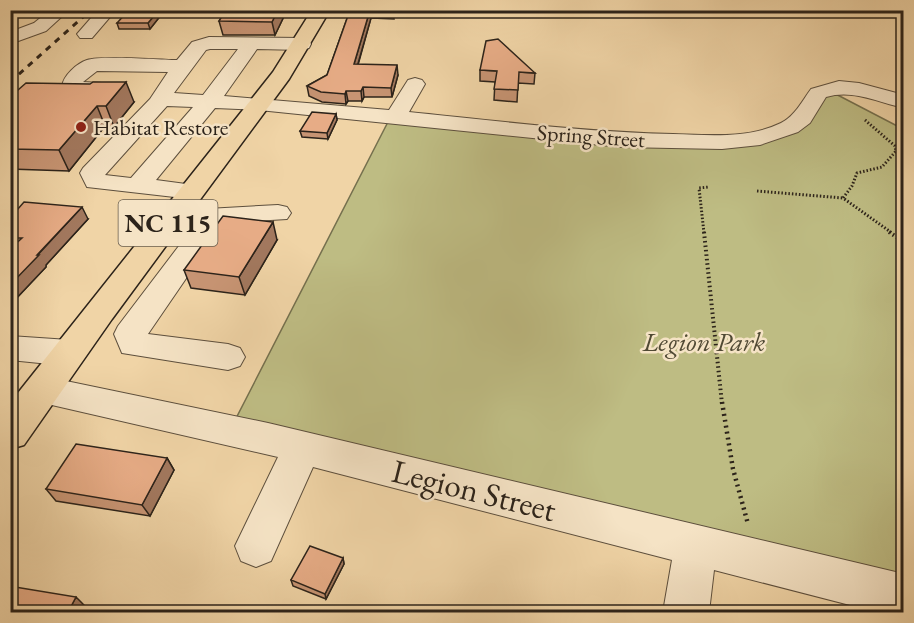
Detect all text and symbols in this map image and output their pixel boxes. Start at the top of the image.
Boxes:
place label: Habitat Restore [93,113,229,142]
street label: Spring Street [536,118,646,154]
marker: Habitat Restore [74,120,88,134]
road number: NC 115 [118,200,218,246]
park label: Legion Park [642,324,765,359]
street label: Legion Street [388,449,561,531]

